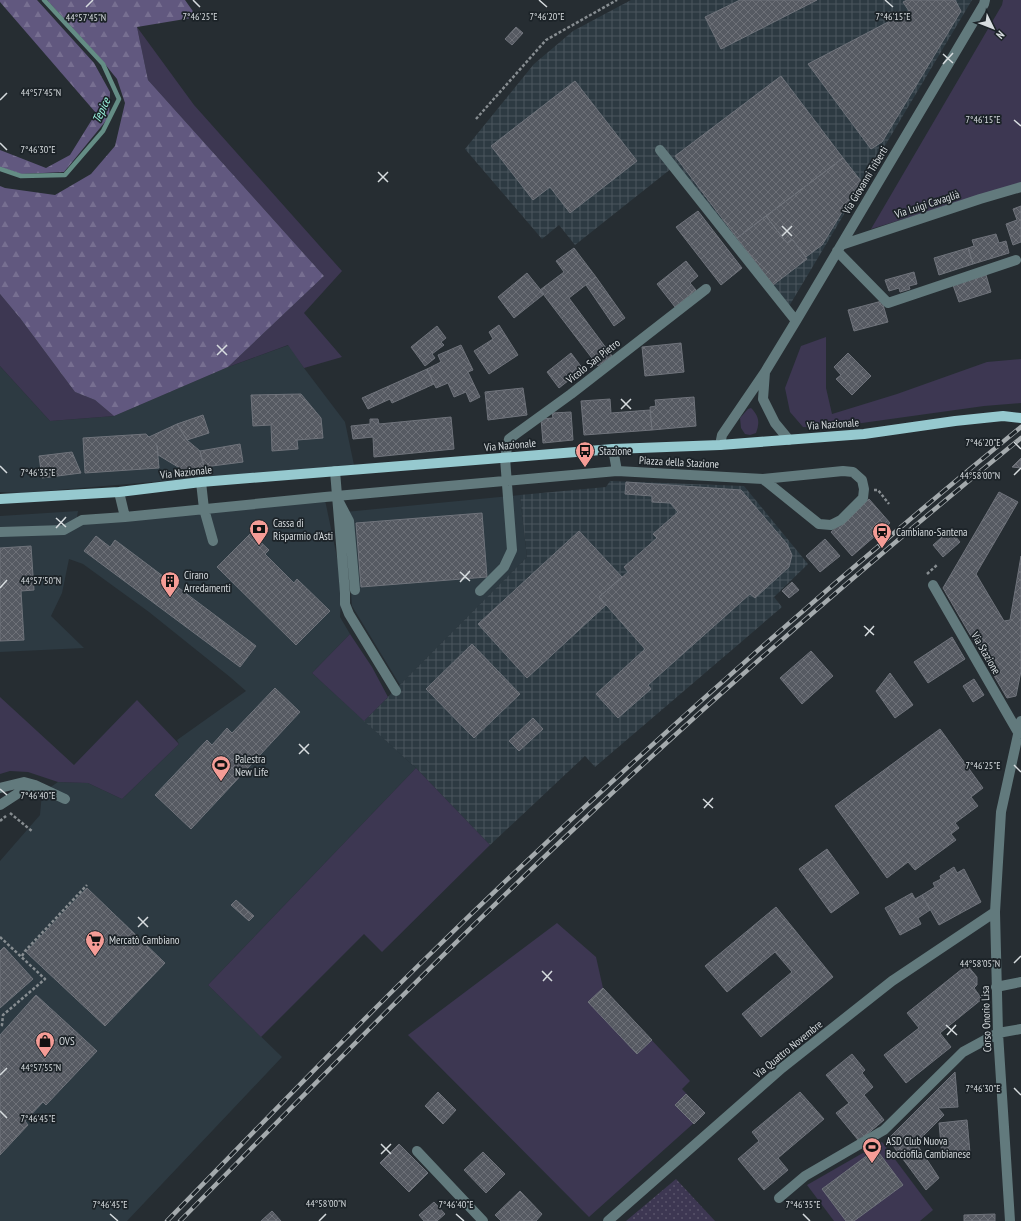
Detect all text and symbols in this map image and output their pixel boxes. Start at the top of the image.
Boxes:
north arrow [973,8,1013,48]
text: 7°46'25"E [183,10,217,23]
text: 7°46'20"E [530,10,564,23]
text: 7°46'15"E [876,10,910,23]
text: 44°57'45"N [66,11,106,24]
text: N [993,28,1007,42]
text: 44°57'45"N [21,86,61,99]
water label: Tepice [89,94,114,125]
text: 7°46'15"E [966,113,1000,126]
text: 7°46'30"E [21,143,55,156]
street label: Via Giovanni Triberti [839,143,891,217]
street label: Via Luigi Cavaglià [892,187,961,221]
street label: Vicolo San Pietro [562,335,623,387]
street label: Via Nazionale [806,415,860,433]
street label: Via Nazionale [483,436,537,454]
text: 7°46'20"E [966,436,1000,449]
bus stop icon: Stazione [574,440,596,468]
place label: Stazione [599,444,632,458]
street label: Piazza della Stazione [639,453,720,471]
street label: Via Nazionale [158,462,213,482]
text: 7°46'35"E [21,466,55,479]
text: 44°58'00"N [960,469,1000,482]
place label: Cassa di Risparmio d'Asti [273,516,333,543]
bank icon: Cassa di Risparmio d'Asti [248,518,270,546]
station icon: Cambiano-Santena [871,521,893,549]
place label: Cambiano-Santena [896,525,967,539]
place label: Cirano Arredamenti [184,568,231,595]
building icon: Cirano Arredamenti [159,570,181,598]
text: 44°57'50"N [21,574,61,587]
street label: Via Stazione [968,628,1004,677]
place label: Palestra New Life [235,752,269,779]
sports icon: Palestra New Life [210,754,232,782]
text: 7°46'25"E [966,759,1000,772]
text: 7°46'40"E [21,789,55,802]
supermarket icon: Mercatò Cambiano [84,929,106,957]
place label: Mercatò Cambiano [109,933,180,947]
text: 44°58'05"N [960,957,1000,970]
street label: Corso Onorio Lisa [978,986,994,1052]
street label: Via Quattro Novembre [750,1017,826,1082]
shop icon: OVS [34,1030,56,1058]
place label: OVS [59,1034,75,1048]
text: 44°57'55"N [21,1061,61,1074]
text: 7°46'30"E [966,1082,1000,1095]
text: 7°46'45"E [21,1112,55,1125]
place label: ASD Club Nuova Bocciofila Cambianese [886,1134,971,1161]
sports icon: ASD Club Nuova Bocciofila Cambianese [861,1136,883,1164]
text: 44°58'00"N [306,1197,346,1210]
text: 7°46'45"E [93,1198,127,1211]
text: 7°46'40"E [439,1198,473,1211]
text: 7°46'35"E [786,1198,820,1211]

